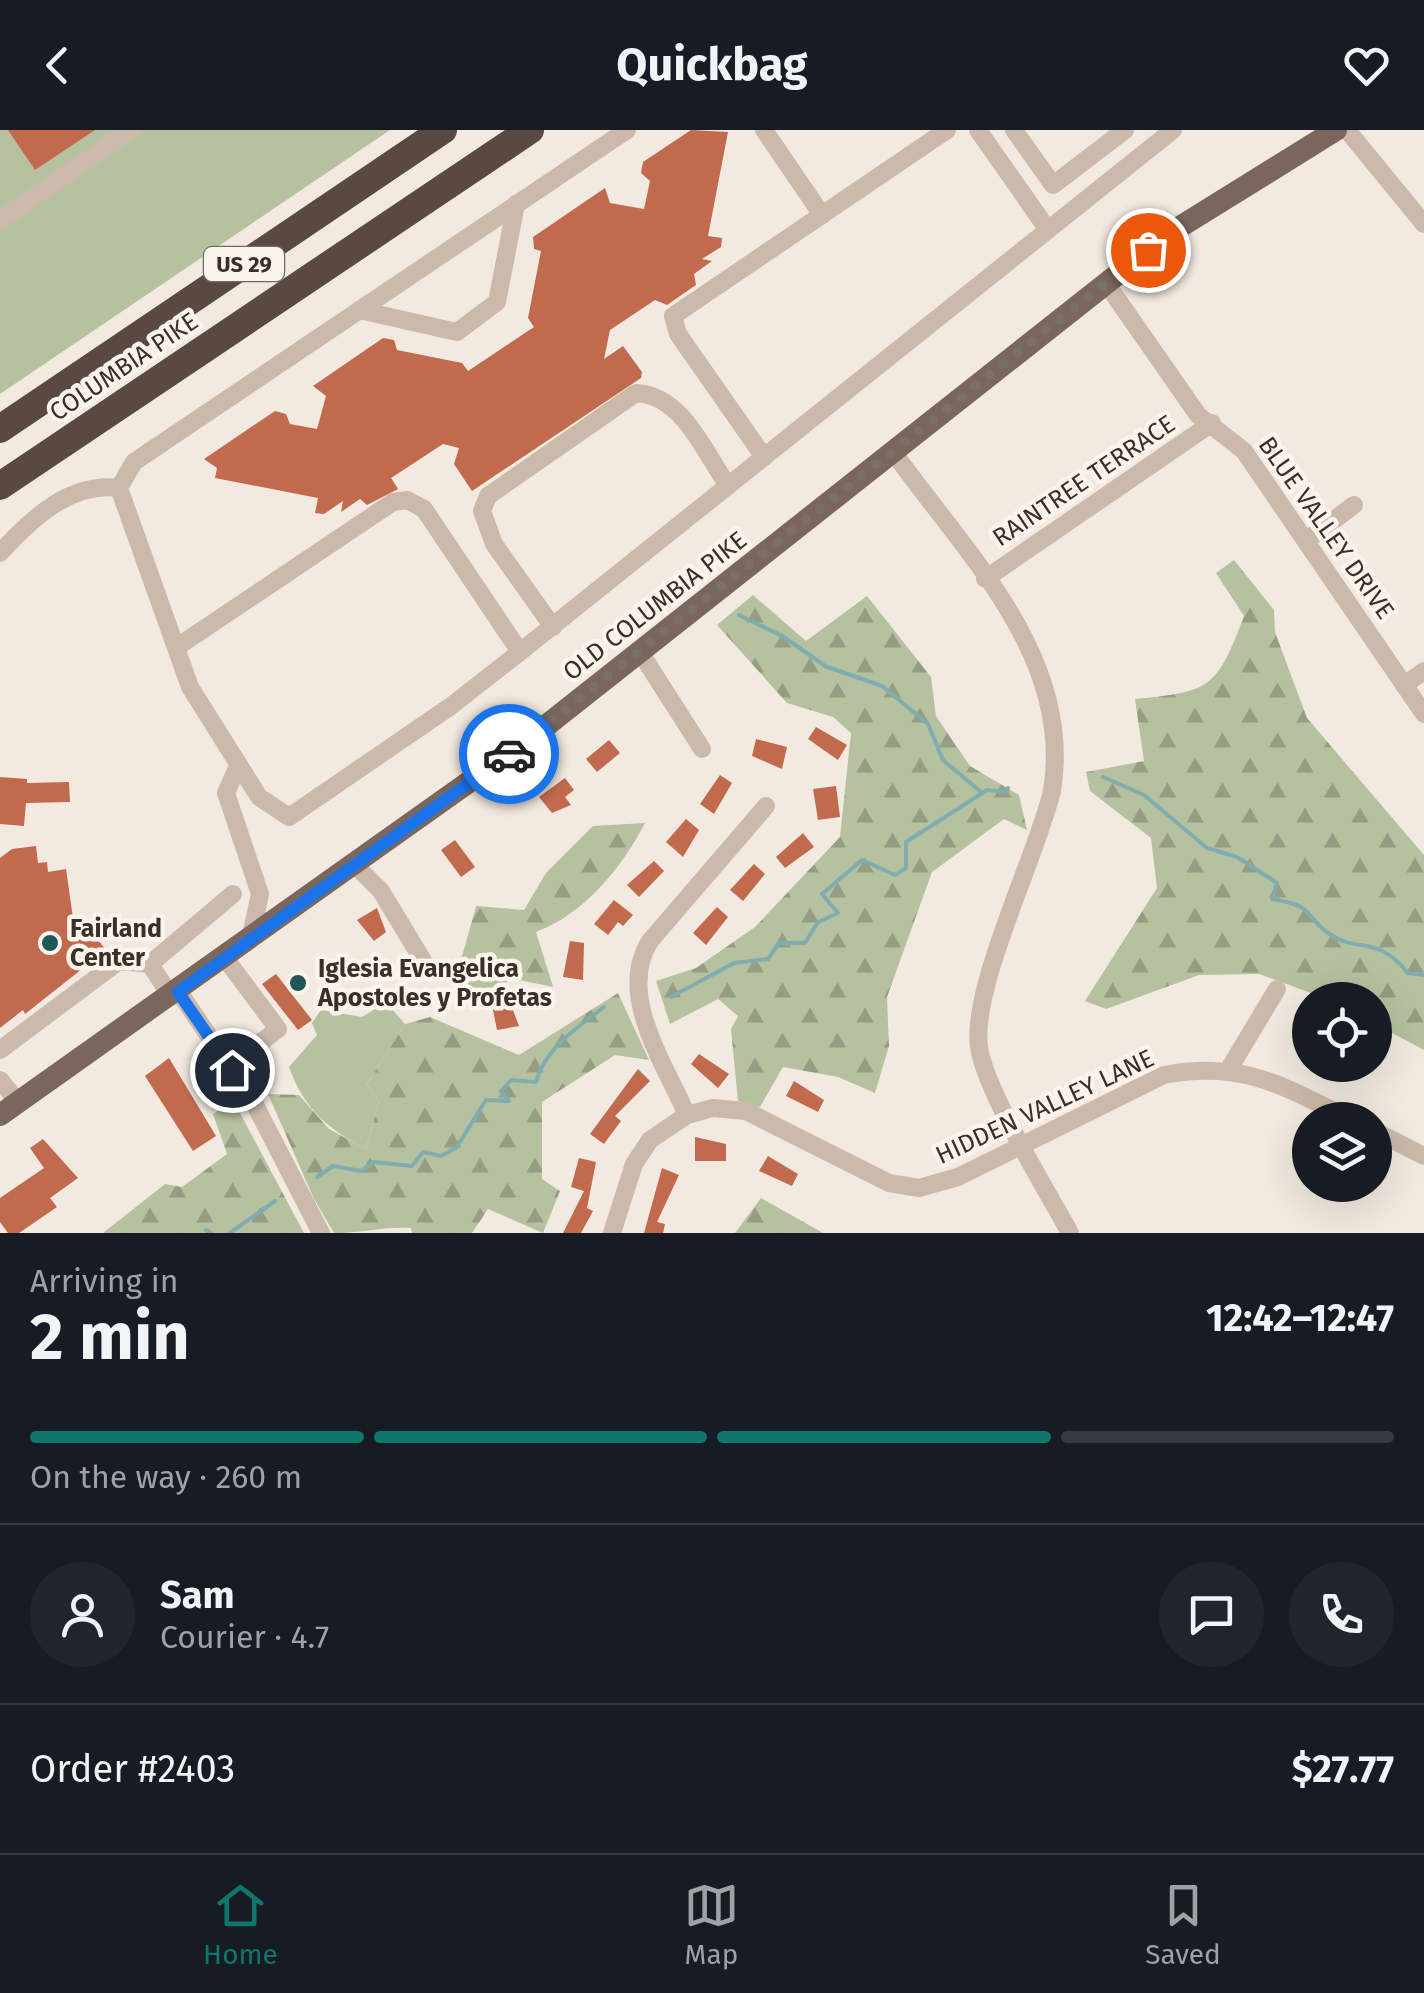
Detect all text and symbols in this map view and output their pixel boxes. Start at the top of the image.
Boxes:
icon: back [30,38,85,93]
text: Quickbag [616,38,808,92]
icon: heart [1339,38,1394,93]
pin [1106,208,1191,293]
icon: bag [1121,223,1176,278]
road number: US 29 [204,247,284,281]
street label: COLUMBIA PIKE [44,306,204,428]
street label: RAINTREE TERRACE [987,409,1181,553]
street label: BLUE VALLEY DRIVE [1252,431,1400,625]
street label: OLD COLUMBIA PIKE [557,525,753,687]
courier [459,704,559,804]
icon: car [482,727,537,782]
place label: Fairland Center [70,914,162,973]
marker: Fairland Center [39,932,61,954]
place label: Iglesia Evangelica Apostoles y Profetas [317,954,552,1013]
marker: Iglesia Evangelica Apostoles y Profetas [287,972,309,994]
map controls [1292,982,1392,1202]
button: locate [1292,982,1392,1082]
pin [190,1028,275,1113]
icon: home [205,1043,260,1098]
street label: HIDDEN VALLEY LANE [931,1043,1159,1171]
button: layers [1292,1102,1392,1202]
text: Arriving in [30,1262,178,1300]
text: 12:42–12:47 [1206,1295,1394,1341]
text: 2 min [30,1298,190,1376]
text: On the way · 260 m [30,1458,302,1496]
button: person [30,1562,135,1667]
button: chat [1159,1562,1264,1667]
button: phone [1289,1562,1394,1667]
text: Sam [160,1572,235,1618]
text: Courier · 4.7 [160,1618,329,1656]
text: Order #2403 [30,1746,235,1792]
text: $27.77 [1292,1746,1394,1792]
tab: Home [203,1878,278,1971]
tab: Map [684,1878,739,1971]
tab: Saved [1145,1878,1221,1971]

